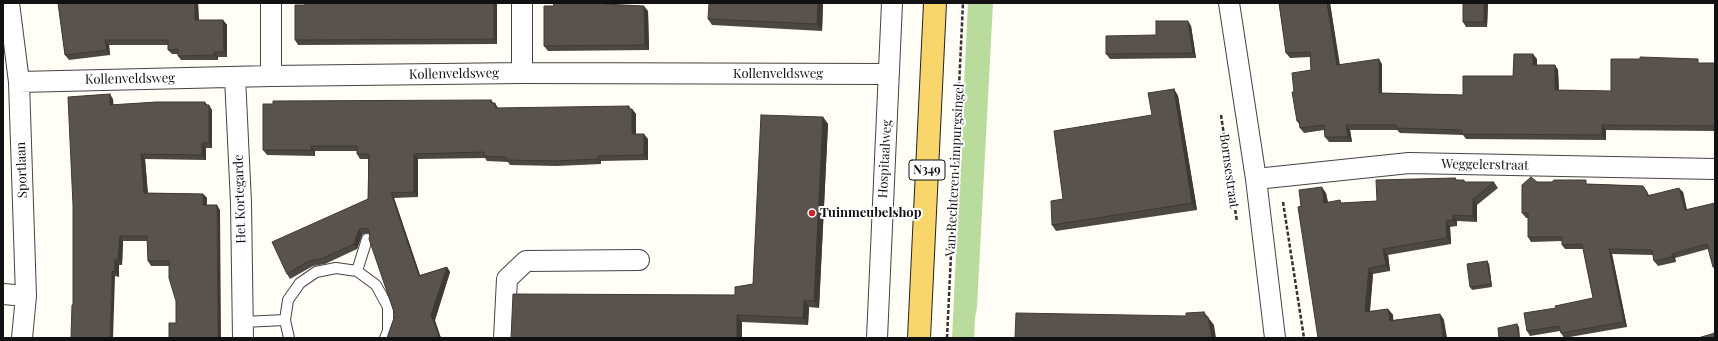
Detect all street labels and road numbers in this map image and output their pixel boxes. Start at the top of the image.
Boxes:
street label: Kollenveldsweg [409,65,499,83]
street label: Kollenveldsweg [733,66,823,82]
street label: Kollenveldsweg [85,70,175,88]
street label: Van Rechteren Limpurgsingel [943,83,967,257]
street label: Hospitaalweg [875,119,895,199]
street label: Bornsestraat [1216,133,1242,209]
street label: Sportlaan [13,141,31,199]
street label: Het Kortegarde [231,154,249,244]
street label: Weggelerstraat [1441,156,1529,174]
road number: N349 [909,160,945,180]

